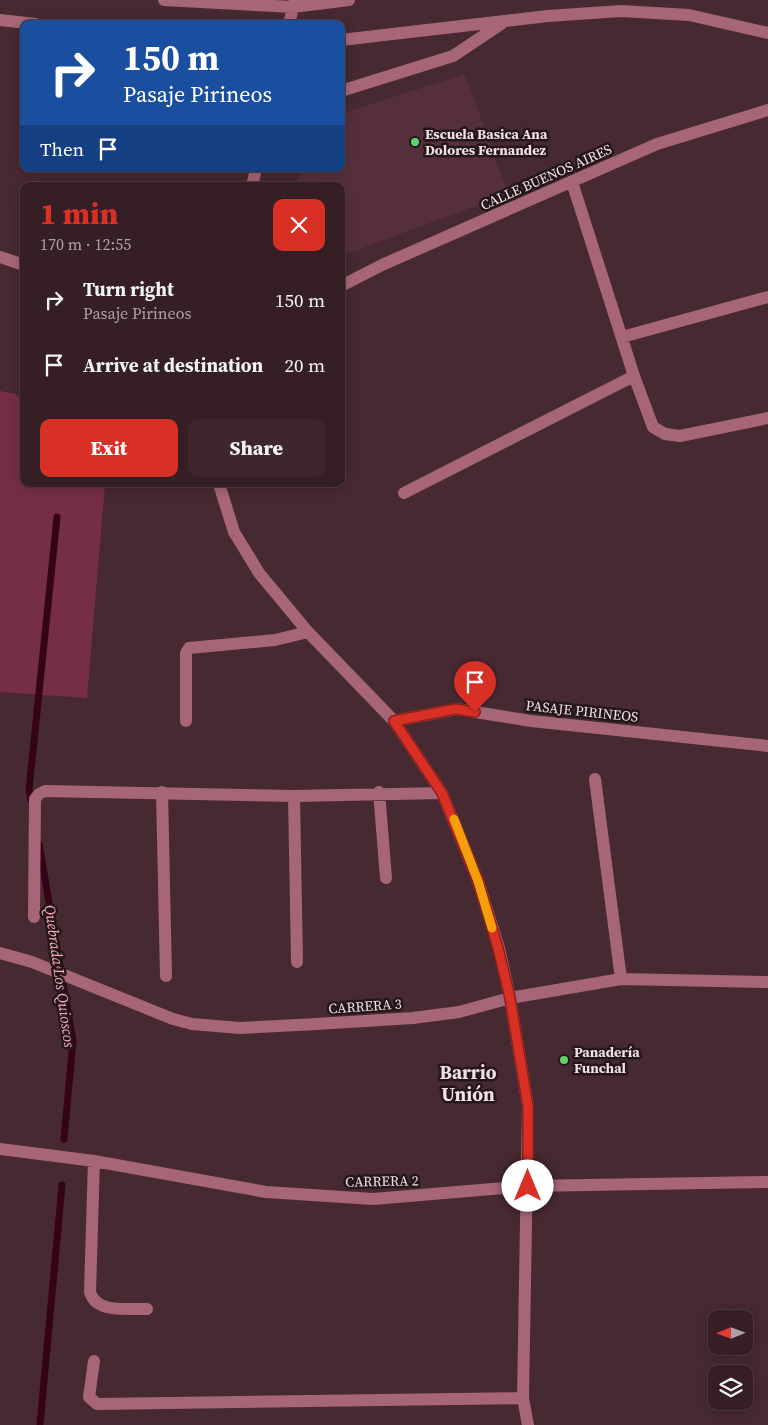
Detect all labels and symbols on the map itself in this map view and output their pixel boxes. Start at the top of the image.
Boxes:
place label: Escuela Basica Ana Dolores Fernandez [425,124,548,160]
marker: Escuela Basica Ana Dolores Fernandez [409,136,421,148]
street label: CALLE BUENOS AIRES [477,139,615,215]
pin [454,661,496,712]
street label: PASAJE PIRINEOS [525,695,639,727]
water label: Quebrada Los Quioscos [40,904,80,1049]
street label: CARRERA 3 [328,993,402,1019]
place label: Panadería Funchal [574,1042,640,1078]
marker: Panadería Funchal [558,1054,570,1066]
district label: Barrio Unión [440,1059,497,1107]
position arrow [501,1159,553,1211]
street label: CARRERA 2 [345,1170,419,1192]
north arrow [708,1310,752,1355]

